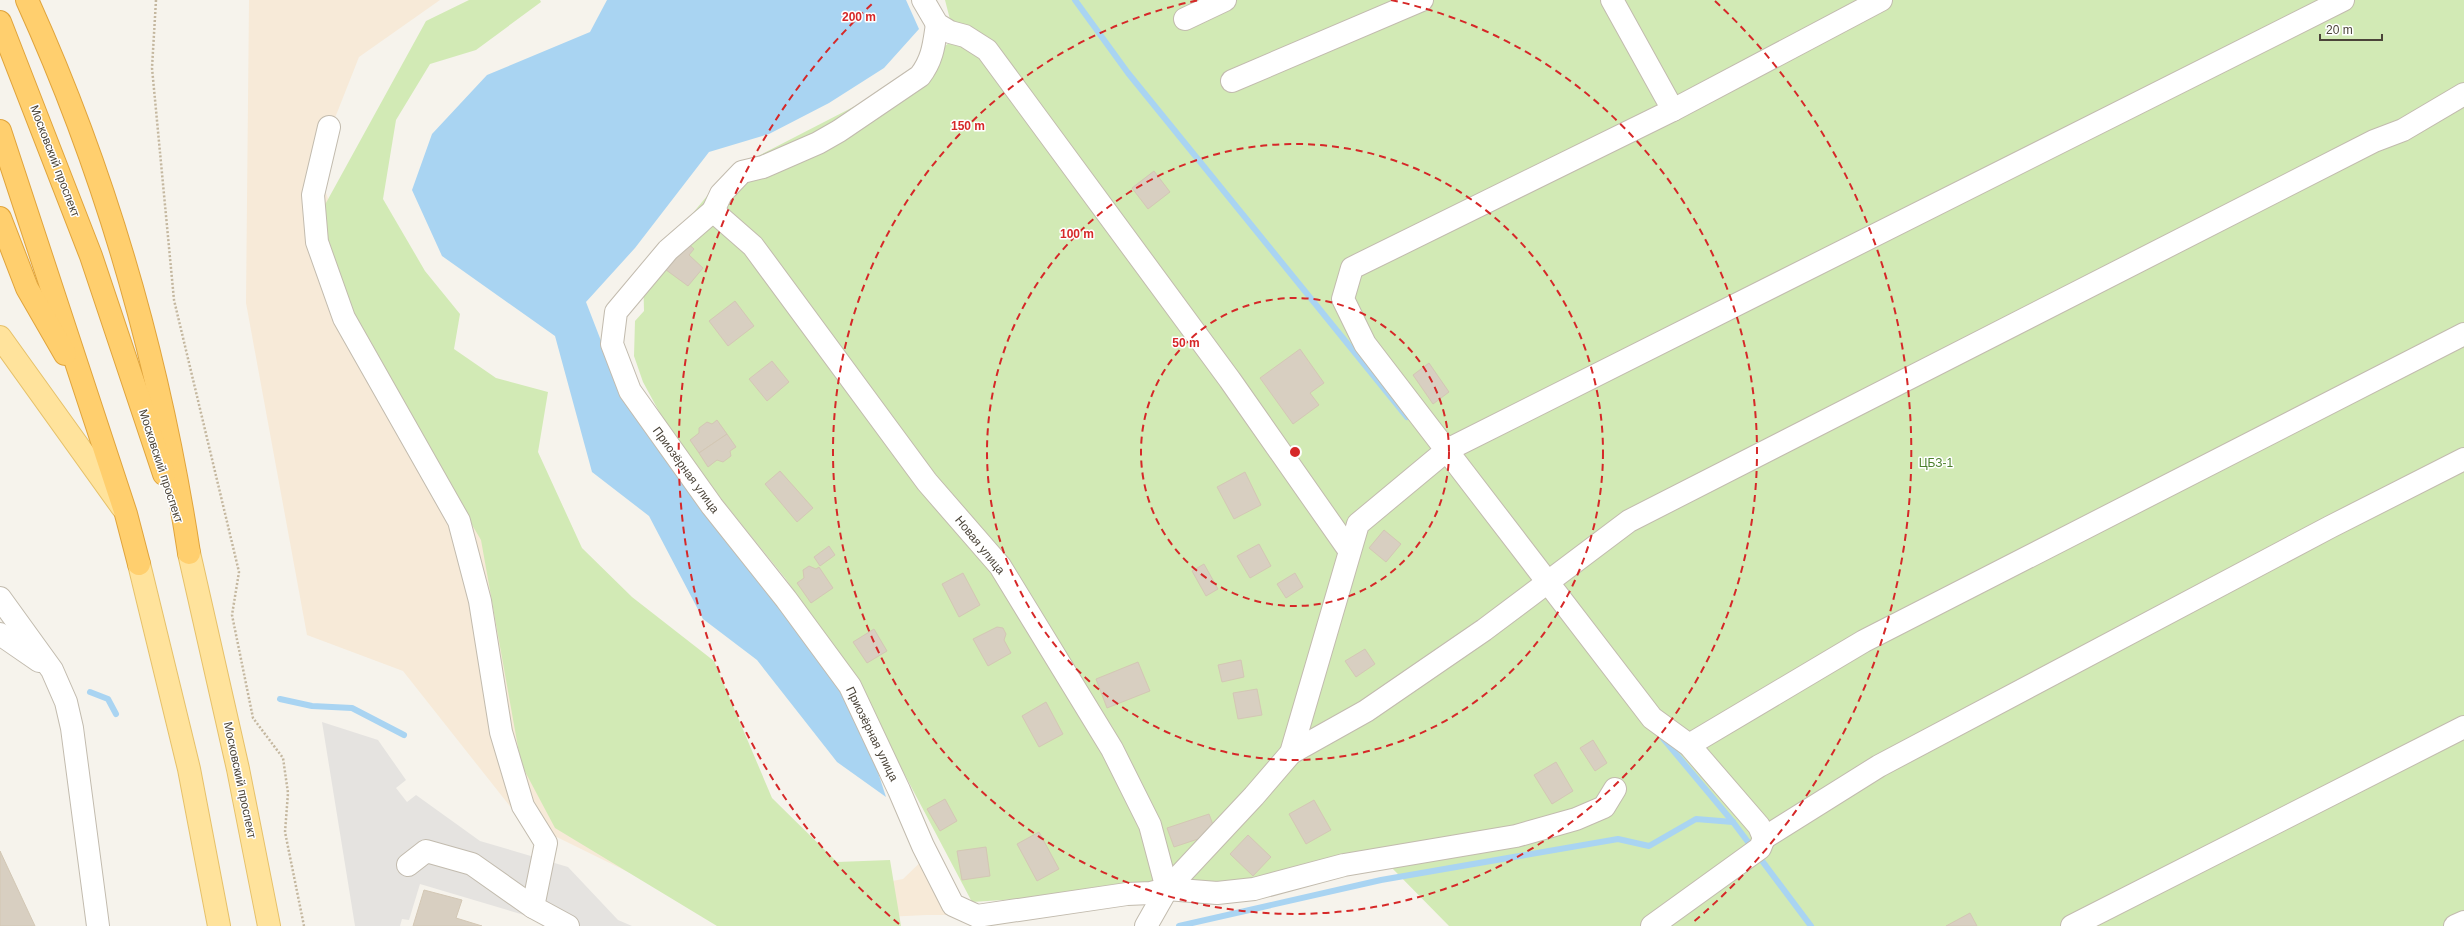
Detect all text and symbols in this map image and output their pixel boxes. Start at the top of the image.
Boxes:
text: 200 m [842,10,876,24]
scale bar [2320,16,2382,42]
text: 20 m [2326,23,2353,37]
street label: Московский проспект [27,103,83,220]
text: 150 m [951,119,985,133]
text: 100 m [1060,227,1094,241]
text: 50 m [1172,336,1200,350]
street label: Московский проспект [136,407,186,525]
street label: Приозёрная улица [650,424,722,516]
centre of rings [1288,445,1302,459]
park label: ЦБЗ-1 [1919,456,1954,470]
street label: Новая улица [952,513,1008,577]
street label: Приозёрная улица [843,684,901,784]
street label: Московский проспект [221,720,259,840]

